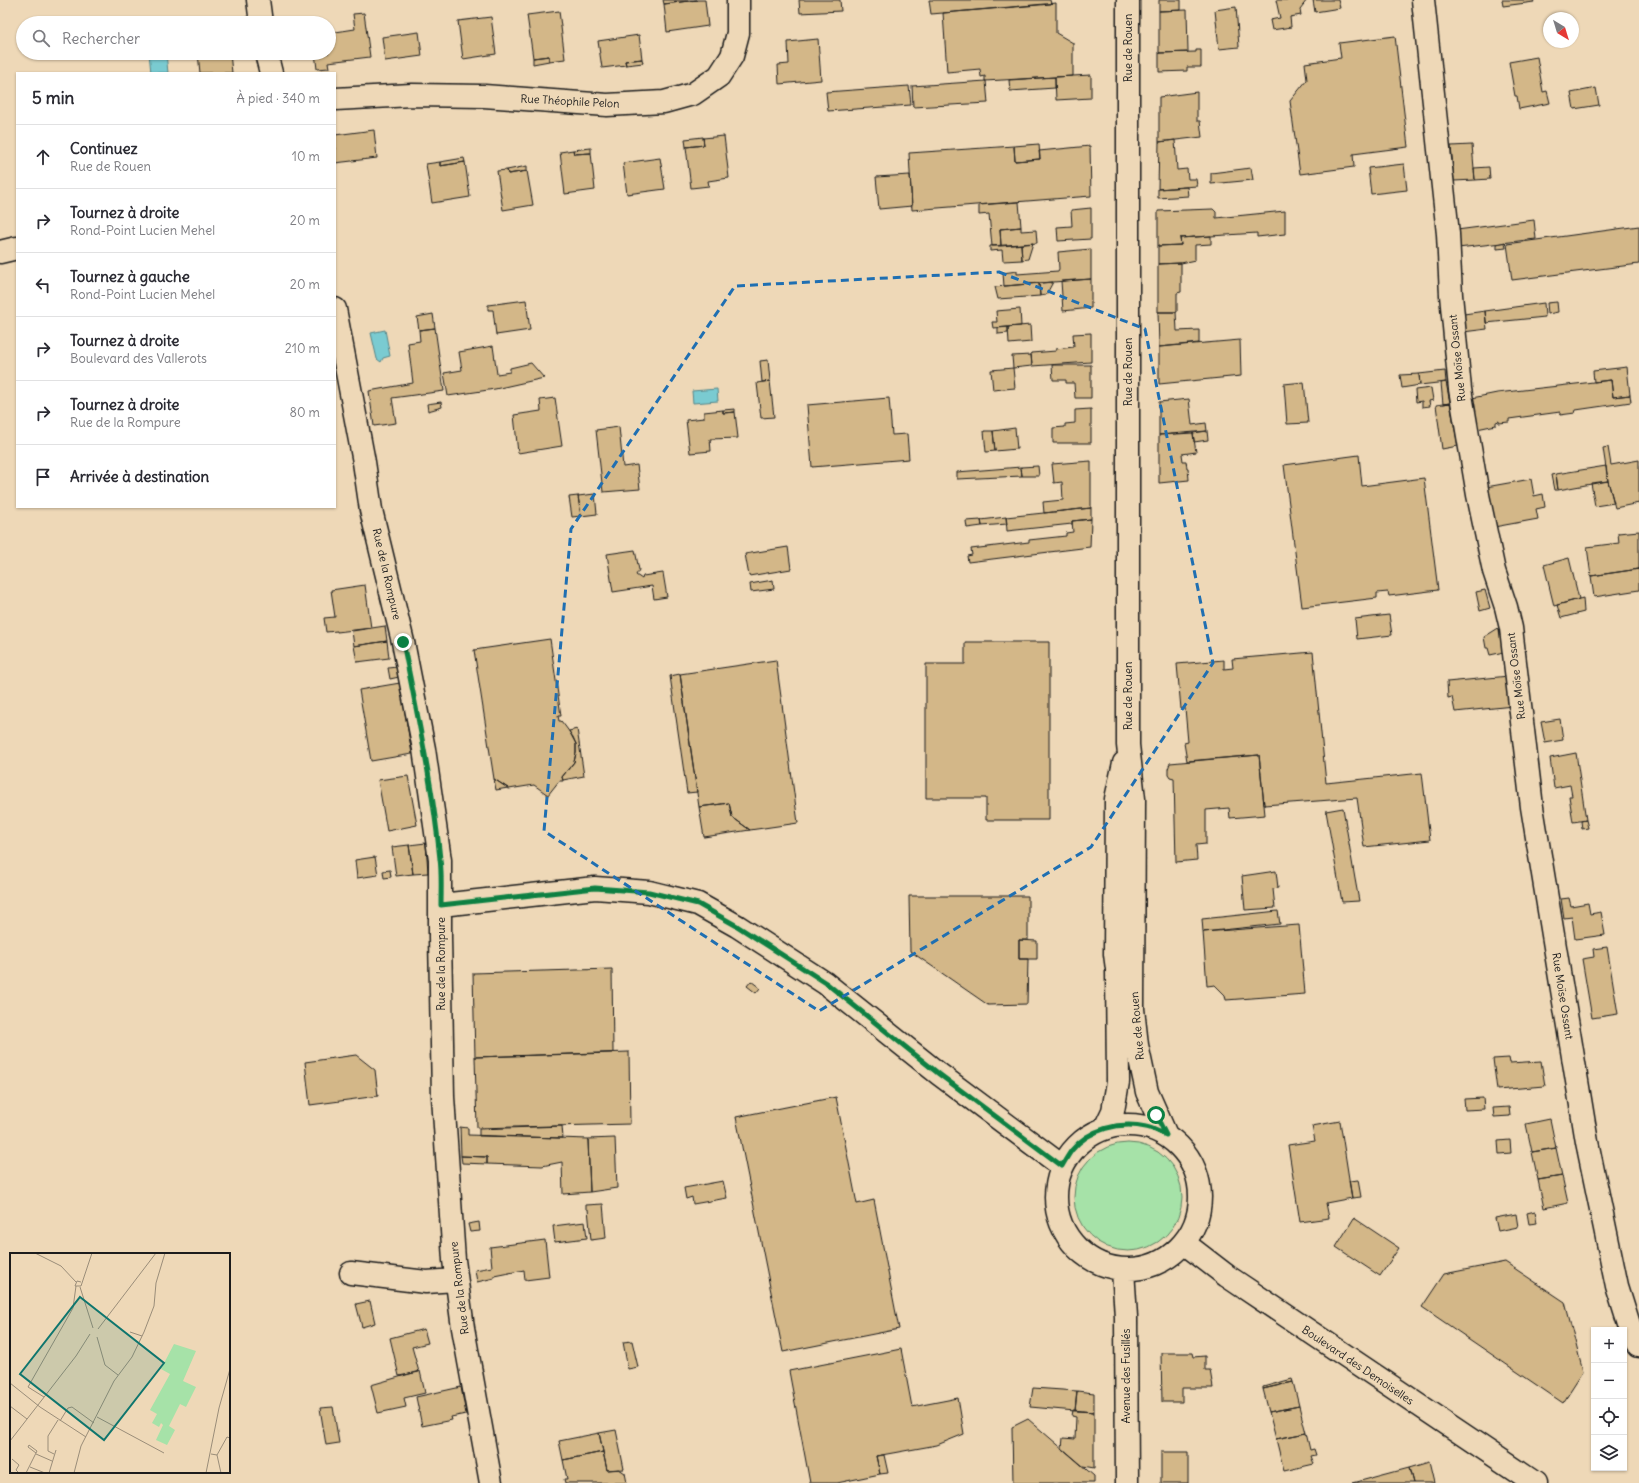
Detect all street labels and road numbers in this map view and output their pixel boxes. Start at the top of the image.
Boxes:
street label: Rue de Rouen [1121,14,1135,82]
street label: Rue Théophile Pelon [520,91,620,111]
street label: Rue Moïse Ossant [1445,313,1469,402]
street label: Rue de Rouen [1121,338,1135,406]
street label: Rue de la Rompure [370,527,404,621]
street label: Rue Moïse Ossant [1504,631,1528,720]
street label: Rue de Rouen [1121,662,1135,730]
street label: Rue de la Rompure [434,917,448,1011]
street label: Rue Moïse Ossant [1549,952,1577,1041]
street label: Rue de Rouen [1127,991,1147,1061]
street label: Rue de la Rompure [446,1241,472,1335]
street label: Boulevard des Demoiselles [1299,1322,1417,1408]
street label: Avenue des Fusillés [1119,1328,1133,1424]

